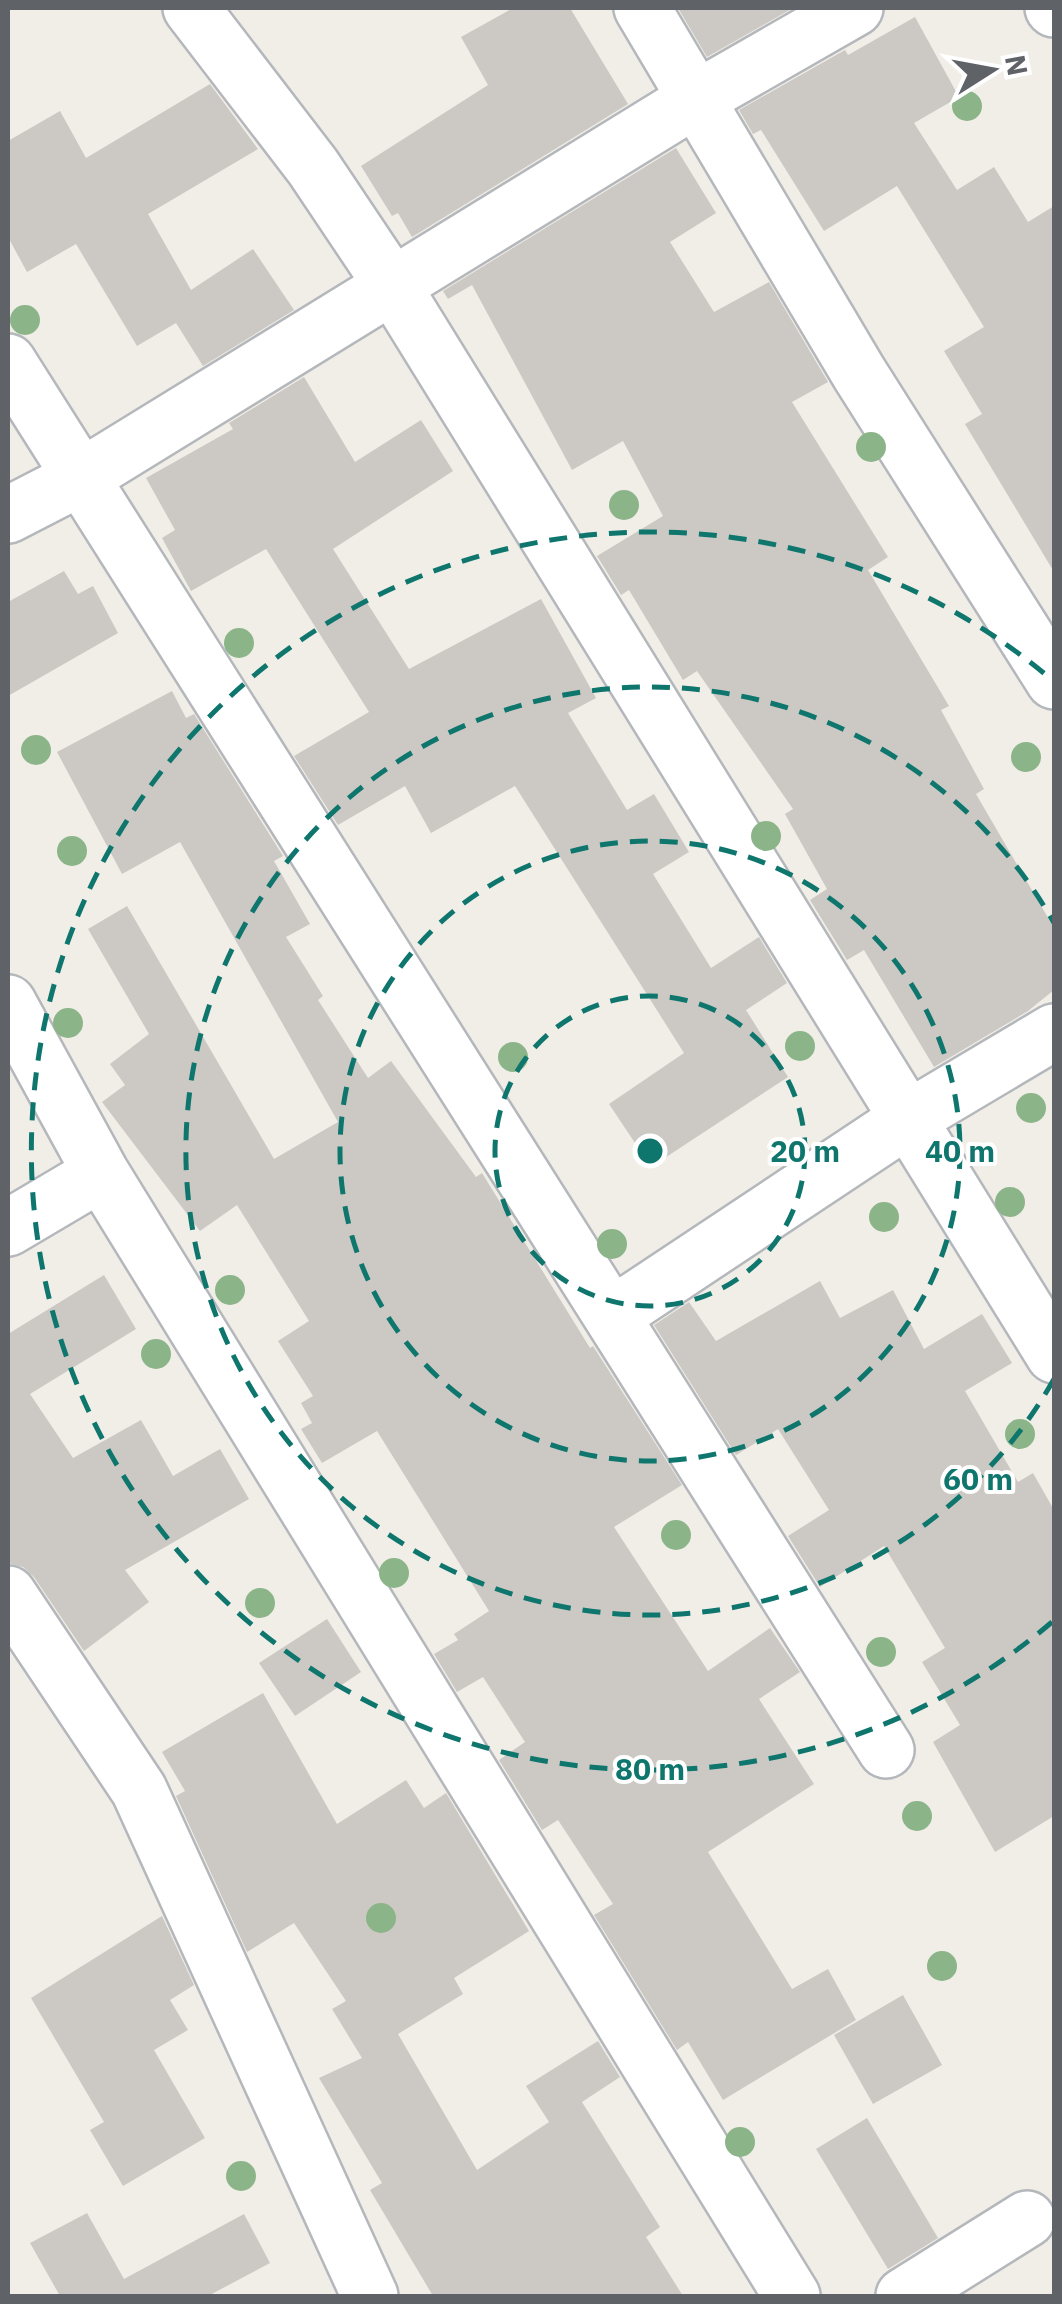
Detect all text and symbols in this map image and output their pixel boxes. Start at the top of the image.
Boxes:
north arrow [942,20,1042,120]
text: N [997,52,1037,79]
text: 20 m [770,1131,840,1170]
text: 40 m [925,1131,995,1170]
centre of rings [632,1133,668,1169]
text: 60 m [943,1459,1013,1498]
text: 80 m [615,1749,685,1788]

